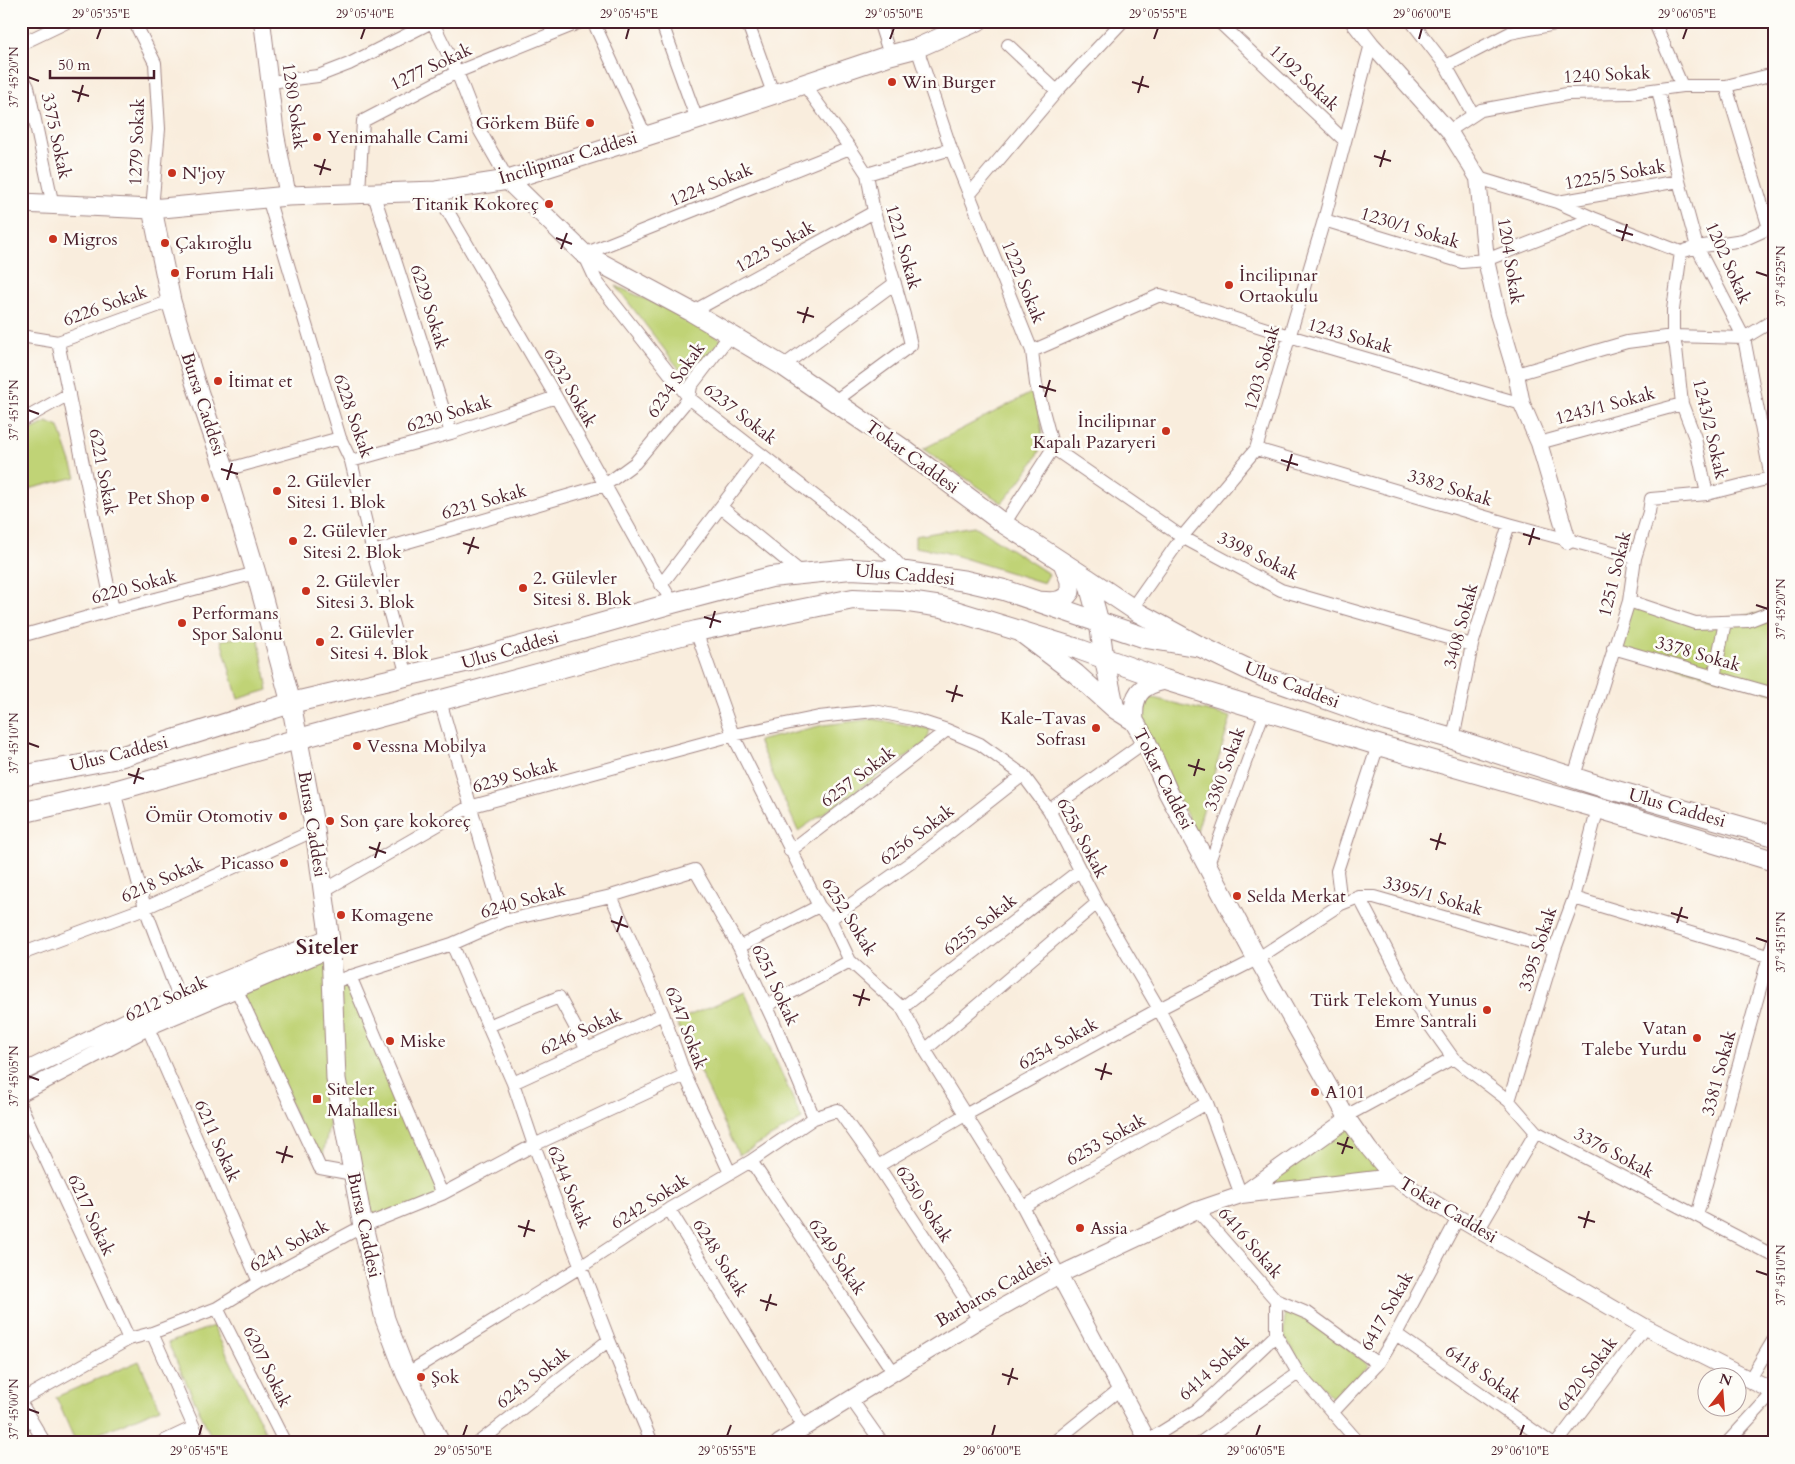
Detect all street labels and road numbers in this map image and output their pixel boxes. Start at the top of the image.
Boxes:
street label: 1277 Sokak [386,37,476,97]
street label: 1192 Sokak [1263,39,1345,117]
street label: 1240 Sokak [1563,60,1652,90]
street label: 1280 Sokak [276,61,313,151]
street label: 3375 Sokak [35,91,77,182]
street label: 1279 Sokak [123,97,151,186]
street label: İncilipınar Caddesi [496,125,640,191]
street label: 1225/5 Sokak [1562,154,1668,196]
street label: 1224 Sokak [666,157,757,213]
street label: 1221 Sokak [879,201,927,293]
street label: 1230/1 Sokak [1357,201,1463,255]
street label: 1223 Sokak [731,215,820,279]
street label: 1204 Sokak [1491,216,1529,307]
street label: 1202 Sokak [1699,218,1757,308]
street label: 1222 Sokak [995,237,1051,328]
street label: 6229 Sokak [404,262,455,353]
street label: 6226 Sokak [60,279,151,333]
street label: 1243 Sokak [1304,312,1396,360]
street label: 1203 Sokak [1238,322,1286,414]
street label: 6234 Sokak [641,337,712,423]
street label: 6232 Sokak [537,344,603,432]
street label: Bursa Caddesi [175,349,231,459]
street label: 6228 Sokak [327,371,379,462]
street label: 1243/2 Sokak [1686,376,1734,482]
street label: 6237 Sokak [698,377,782,451]
street label: 1243/1 Sokak [1552,381,1658,431]
street label: 6230 Sokak [403,389,495,439]
street label: Tokat Caddesi [860,414,964,500]
street label: 6221 Sokak [82,427,124,518]
street label: 3382 Sokak [1404,463,1496,513]
street label: 6231 Sokak [438,478,530,526]
street label: 3398 Sokak [1213,526,1303,587]
street label: 1251 Sokak [1592,528,1638,619]
street label: Ulus Caddesi [854,558,956,592]
street label: 6220 Sokak [88,564,180,610]
street label: 3408 Sokak [1438,580,1484,672]
street label: Ulus Caddesi [459,624,561,676]
street label: 3378 Sokak [1652,630,1744,678]
street label: Ulus Caddesi [1241,655,1343,715]
street label: 3380 Sokak [1198,723,1252,814]
street label: Tokat Caddesi [1127,724,1199,834]
street label: Ulus Caddesi [67,730,171,778]
street label: 6257 Sokak [816,740,901,813]
street label: 6239 Sokak [469,753,561,799]
street label: Bursa Caddesi [291,769,333,879]
street label: Ulus Caddesi [1626,782,1728,834]
street label: 6258 Sokak [1050,793,1114,883]
street label: 6256 Sokak [875,798,960,871]
street label: 6218 Sokak [117,851,207,909]
street label: 3395/1 Sokak [1380,870,1486,922]
street label: 6252 Sokak [815,873,883,961]
street label: 6240 Sokak [477,877,569,925]
street label: 6255 Sokak [938,888,1022,962]
street label: 3395 Sokak [1513,903,1564,994]
street label: 6251 Sokak [745,940,805,1030]
street label: 6212 Sokak [121,970,211,1028]
street label: 6247 Sokak [659,983,713,1074]
street label: 6246 Sokak [536,1002,626,1062]
street label: 6254 Sokak [1014,1012,1103,1076]
street label: 3381 Sokak [1696,1027,1742,1119]
street label: 6211 Sokak [188,1096,246,1186]
street label: 6253 Sokak [1062,1108,1151,1172]
street label: 3376 Sokak [1569,1121,1659,1185]
street label: 6244 Sokak [541,1142,597,1233]
street label: 6250 Sokak [890,1160,959,1248]
street label: 6242 Sokak [606,1168,694,1236]
street label: 6217 Sokak [61,1170,121,1260]
street label: Bursa Caddesi [341,1170,387,1280]
street label: Tokat Caddesi [1394,1171,1502,1249]
street label: 6416 Sokak [1212,1202,1288,1284]
street label: 6241 Sokak [245,1214,334,1278]
street label: 6248 Sokak [686,1214,754,1302]
street label: 6249 Sokak [802,1214,872,1301]
street label: Barbaros Caddesi [931,1246,1057,1334]
street label: 6417 Sokak [1354,1267,1420,1355]
street label: 6207 Sokak [237,1322,298,1412]
street label: 6414 Sokak [1173,1329,1255,1407]
street label: 6420 Sokak [1551,1331,1624,1416]
street label: 6418 Sokak [1440,1339,1526,1410]
street label: 6243 Sokak [491,1341,575,1415]

